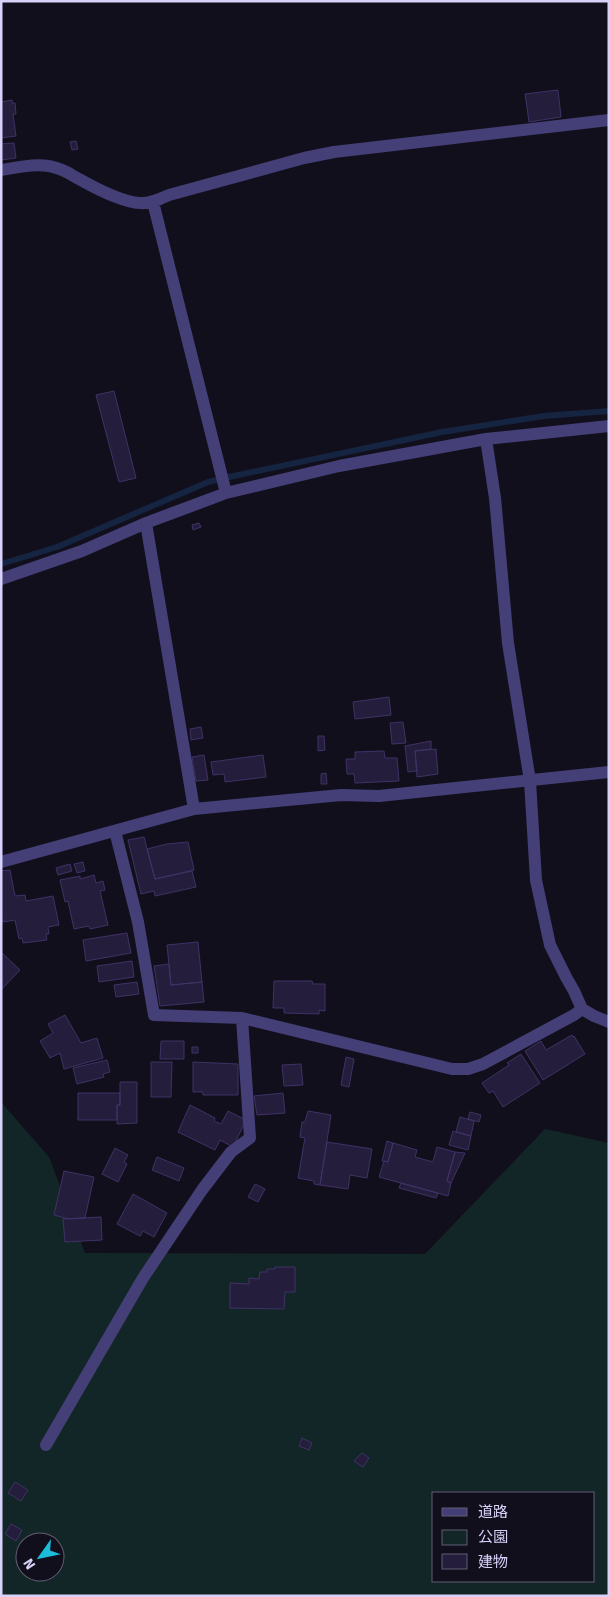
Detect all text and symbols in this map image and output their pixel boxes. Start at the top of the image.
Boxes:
legend [432,1492,595,1582]
text: 道路 [478,1503,508,1521]
text: 公園 [478,1528,508,1546]
north arrow [15,1532,65,1582]
text: 建物 [478,1553,508,1571]
text: N [20,1555,39,1573]

